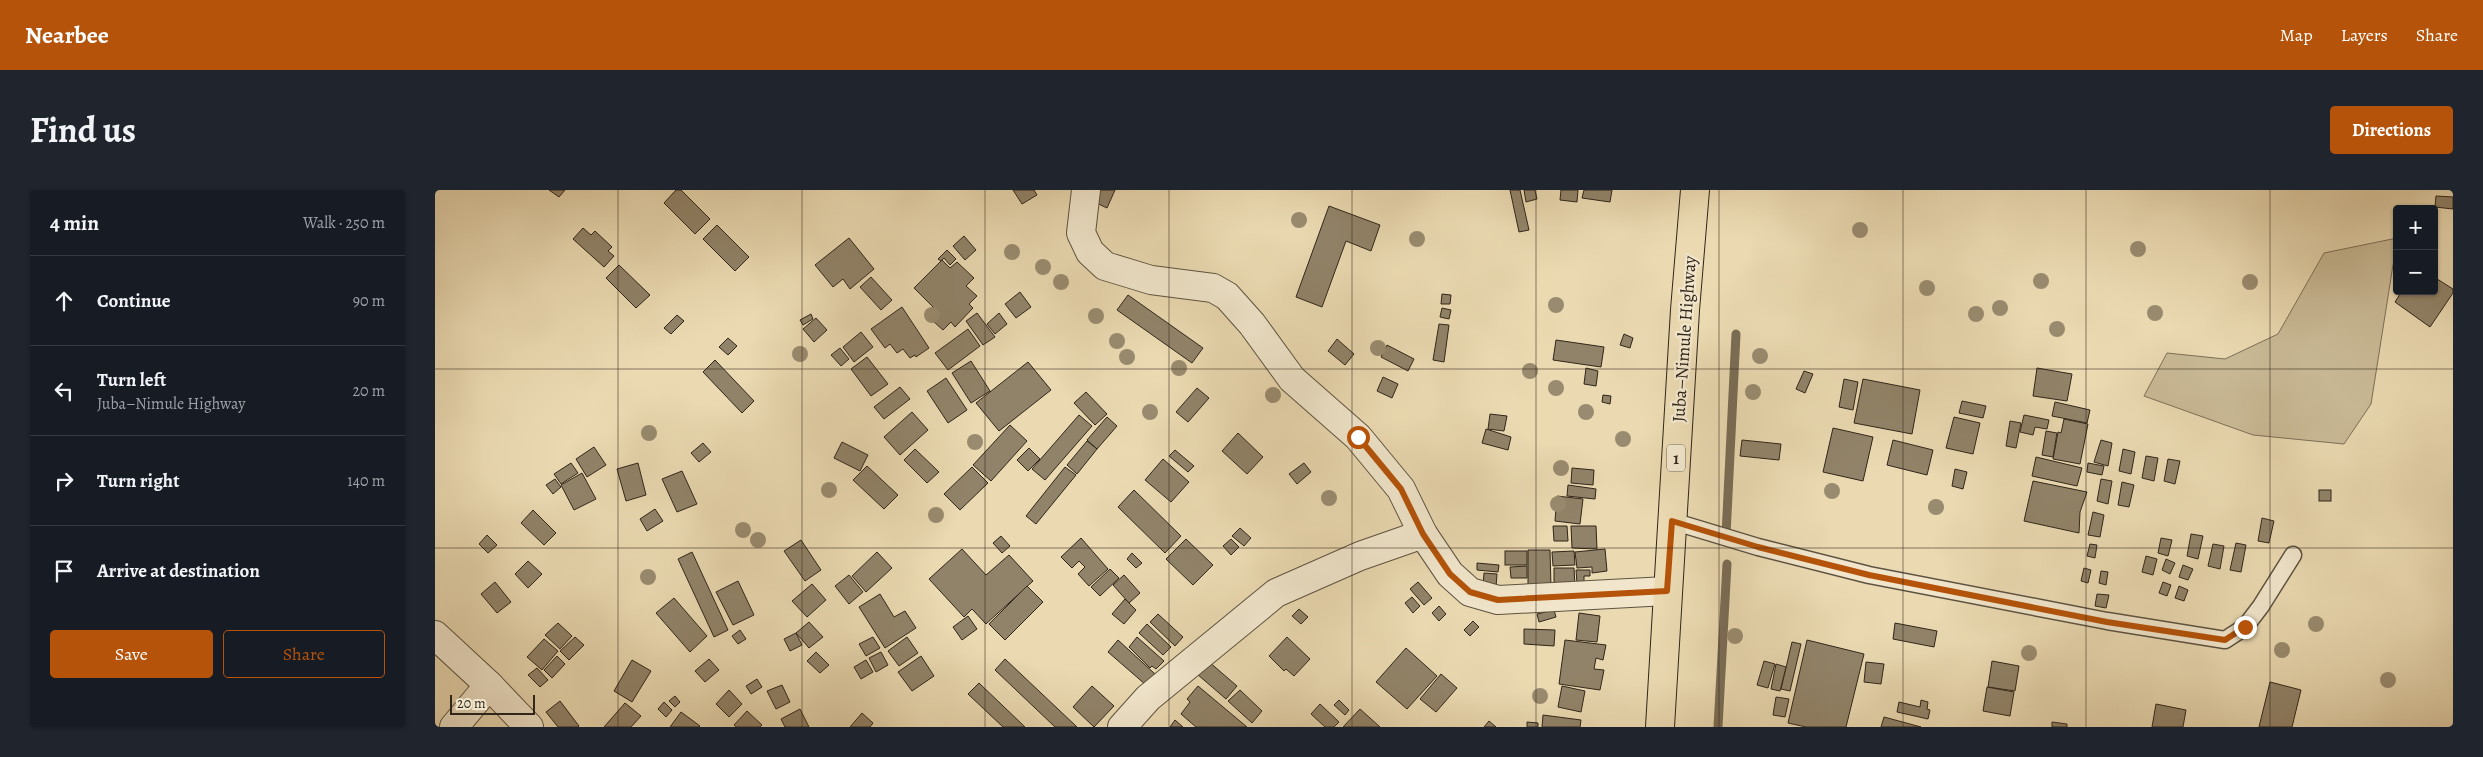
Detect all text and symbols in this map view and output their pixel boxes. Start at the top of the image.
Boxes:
text: Nearbee [25,19,109,51]
text: Map [2280,23,2313,47]
text: Layers [2341,23,2388,47]
text: Share [2416,23,2458,47]
text: Find us [30,106,136,154]
button: Directions [2330,106,2453,154]
map controls [2393,205,2438,295]
button: + [2393,205,2438,250]
text: 4 min [50,209,99,237]
text: Walk · 250 m [303,212,385,234]
button: − [2393,250,2438,295]
street label: Juba–Nimule Highway [1666,254,1702,423]
icon: ahead [50,287,78,315]
text: Continue [97,288,171,314]
text: 90 m [353,290,385,312]
text: Turn left [97,367,166,393]
icon: left [50,377,78,405]
text: 20 m [352,380,385,402]
text: Juba–Nimule Highway [97,393,245,415]
route start [1347,426,1370,449]
road number: 1 [1667,444,1685,472]
icon: right [50,467,78,495]
text: Turn right [97,468,179,494]
text: 140 m [347,470,385,492]
icon: arrive [50,557,78,585]
text: Arrive at destination [97,558,260,584]
route end [2234,616,2257,639]
button: Save [50,630,213,678]
button: Share [223,630,385,678]
scale bar [450,692,535,715]
text: 20 m [457,694,486,713]

